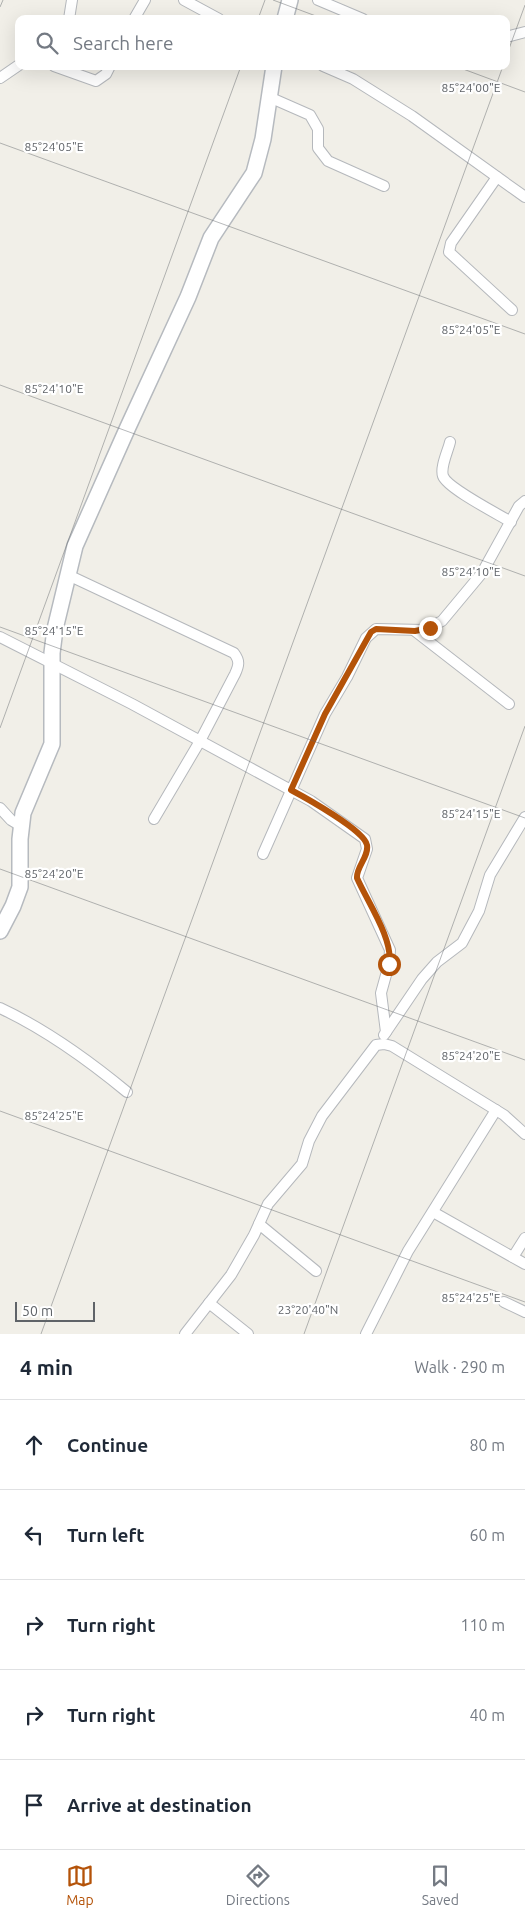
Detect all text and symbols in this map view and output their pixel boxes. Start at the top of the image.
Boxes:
search box [15,15,510,70]
icon: search [33,29,61,57]
text: Search here [73,32,173,54]
text: 85°24'00"E [442,81,501,94]
text: 85°24'05"E [25,140,84,153]
text: 85°24'05"E [442,323,501,336]
text: 85°24'10"E [25,382,84,395]
text: 85°24'10"E [442,565,501,578]
route end [419,617,442,640]
text: 85°24'15"E [25,624,84,637]
text: 85°24'15"E [442,807,501,820]
text: 85°24'20"E [25,867,84,880]
route start [378,953,401,976]
text: 85°24'20"E [442,1049,501,1062]
text: 85°24'25"E [25,1109,84,1122]
text: 85°24'25"E [442,1291,501,1304]
scale bar [15,1299,95,1322]
text: 50 m [22,1303,53,1319]
text: 23°20'40"N [278,1303,338,1316]
text: 4 min [20,1355,73,1379]
text: Walk · 290 m [414,1358,505,1376]
icon: ahead [20,1431,48,1459]
text: Continue [67,1434,148,1456]
text: 80 m [469,1436,505,1454]
icon: left [20,1521,48,1549]
text: Turn left [67,1524,145,1546]
text: 60 m [469,1526,505,1544]
icon: right [20,1611,48,1639]
text: Turn right [67,1614,155,1636]
text: 110 m [460,1616,505,1634]
icon: right [20,1701,48,1729]
text: Turn right [67,1704,155,1726]
text: 40 m [469,1706,505,1724]
icon: arrive [20,1791,48,1819]
text: Arrive at destination [67,1794,252,1816]
tab: Map [66,1862,94,1908]
tab: Directions [226,1862,290,1908]
tab: Saved [422,1862,459,1908]

